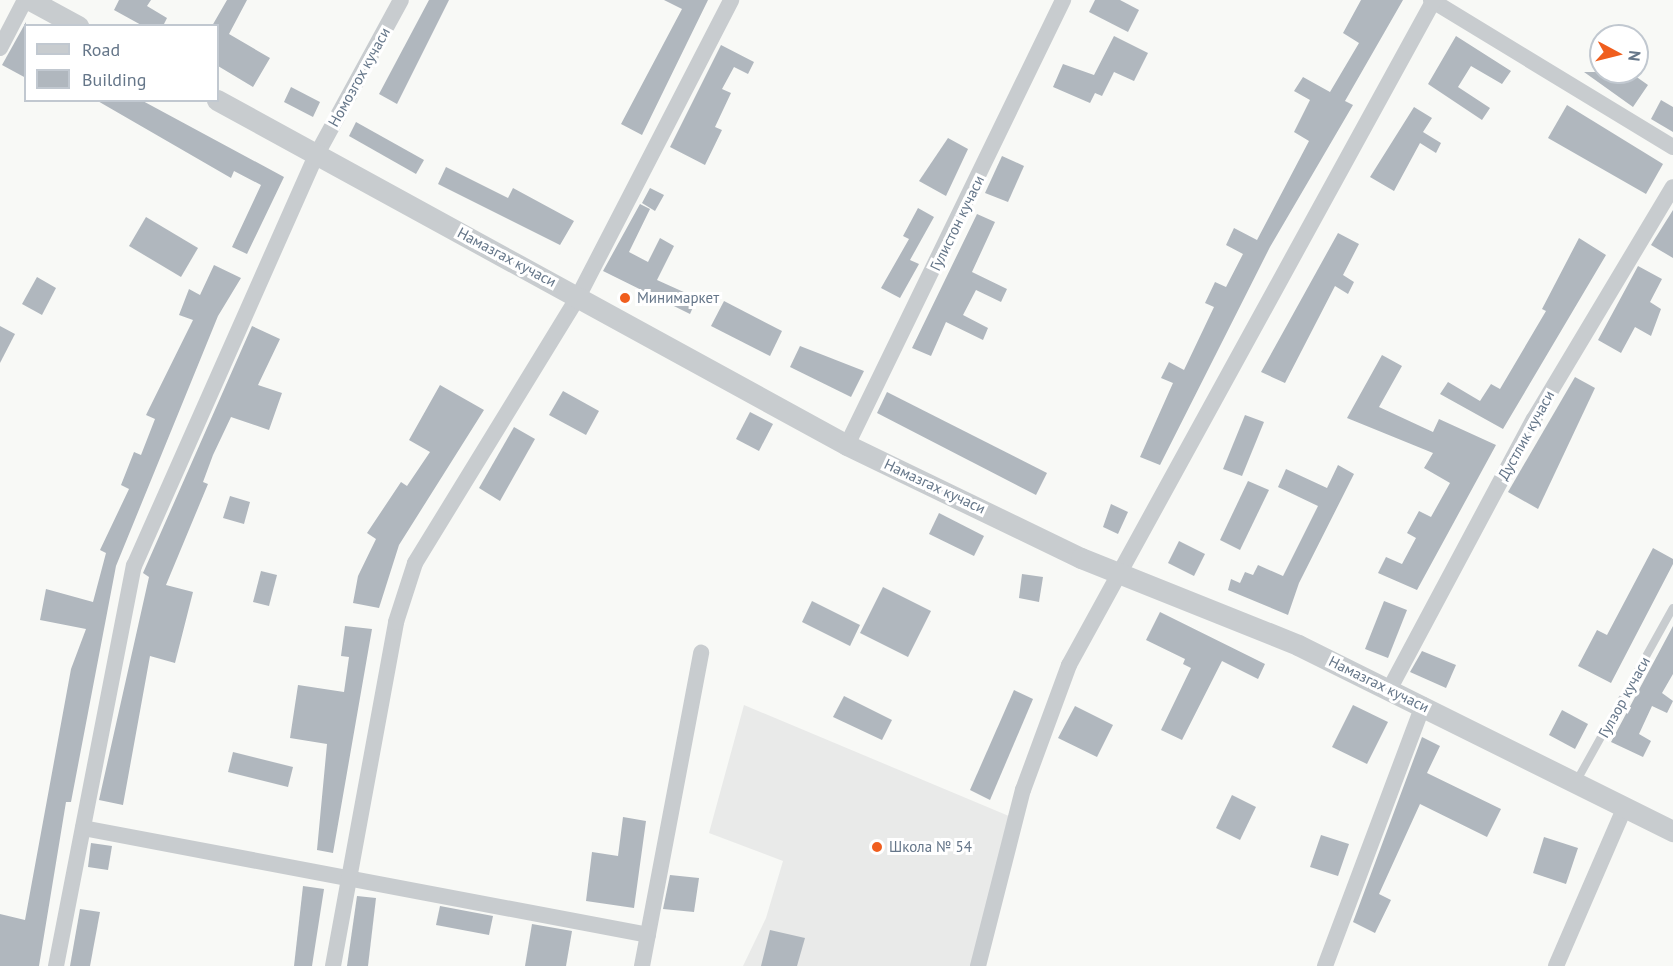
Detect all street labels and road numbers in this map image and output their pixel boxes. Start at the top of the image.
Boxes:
street label: Номозгох кучаси [324,24,394,130]
street label: Гулистон кучаси [926,172,988,274]
street label: Намазгах кучаси [454,223,560,291]
street label: Дустлик кучаси [1494,387,1558,483]
street label: Намазгах кучаси [881,455,989,517]
street label: Намазгах кучаси [1326,652,1432,716]
street label: Гулзор кучаси [1594,653,1654,741]

